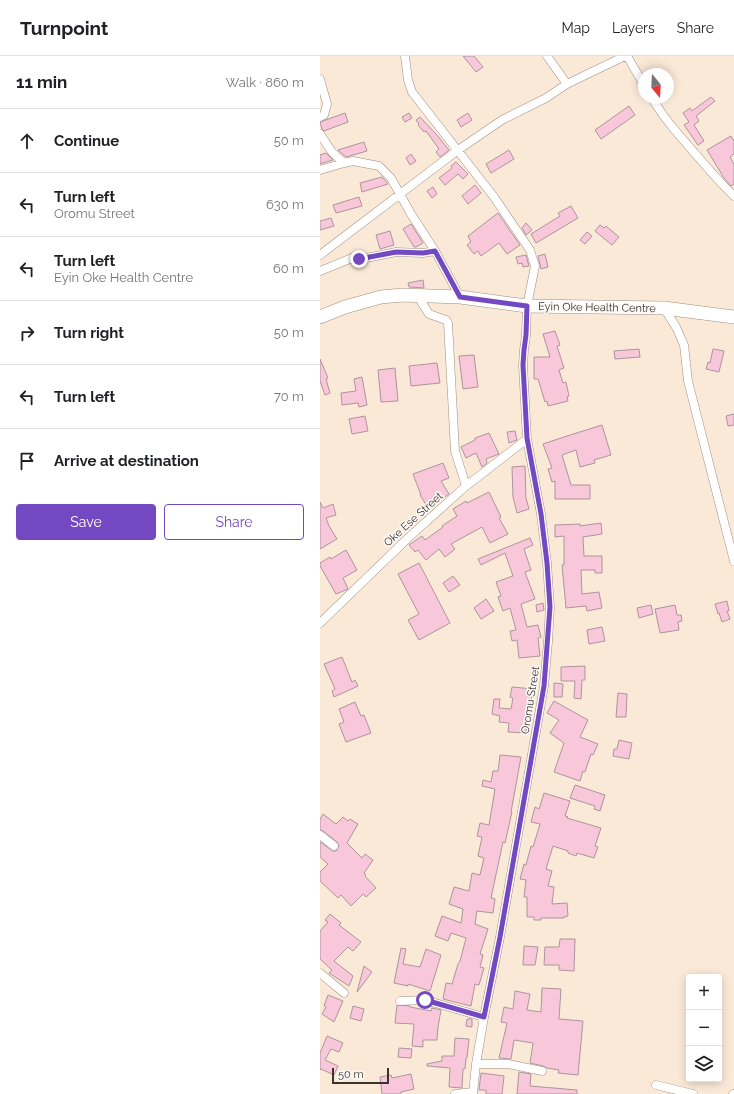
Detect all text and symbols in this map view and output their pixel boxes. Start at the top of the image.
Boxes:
text: Turnpoint [20,17,108,39]
text: Map [562,20,590,36]
text: Layers [612,20,655,36]
text: Share [677,20,714,36]
north arrow [638,68,674,104]
text: 11 min [16,72,67,92]
text: Walk · 860 m [226,75,304,90]
icon: ahead [16,130,38,152]
text: Continue [54,132,119,150]
text: 50 m [274,133,304,148]
text: Turn left [54,188,115,206]
icon: left [16,194,38,216]
text: 630 m [266,197,304,212]
text: Oromu Street [54,206,135,221]
route end [350,250,368,268]
text: Turn left [54,252,115,270]
icon: left [16,258,38,280]
text: 60 m [273,261,304,276]
text: Eyin Oke Health Centre [54,270,193,285]
street label: Eyin Oke Health Centre [538,300,656,315]
icon: right [16,322,38,344]
text: Turn right [54,324,124,342]
text: 50 m [274,325,304,340]
icon: left [16,386,38,408]
text: Turn left [54,388,115,406]
text: 70 m [274,389,304,404]
icon: arrive [16,450,38,472]
text: Arrive at destination [54,452,199,470]
street label: Oke Ese Street [381,489,446,549]
button: Save [16,504,156,540]
button: Share [164,504,304,540]
street label: Oromu Street [519,665,542,735]
map controls [686,974,722,1082]
button: + [686,974,722,1010]
route start [416,991,434,1009]
button: − [686,1010,722,1046]
button: layers [686,1046,722,1082]
scale bar [332,1066,389,1085]
text: 50 m [338,1068,364,1081]

